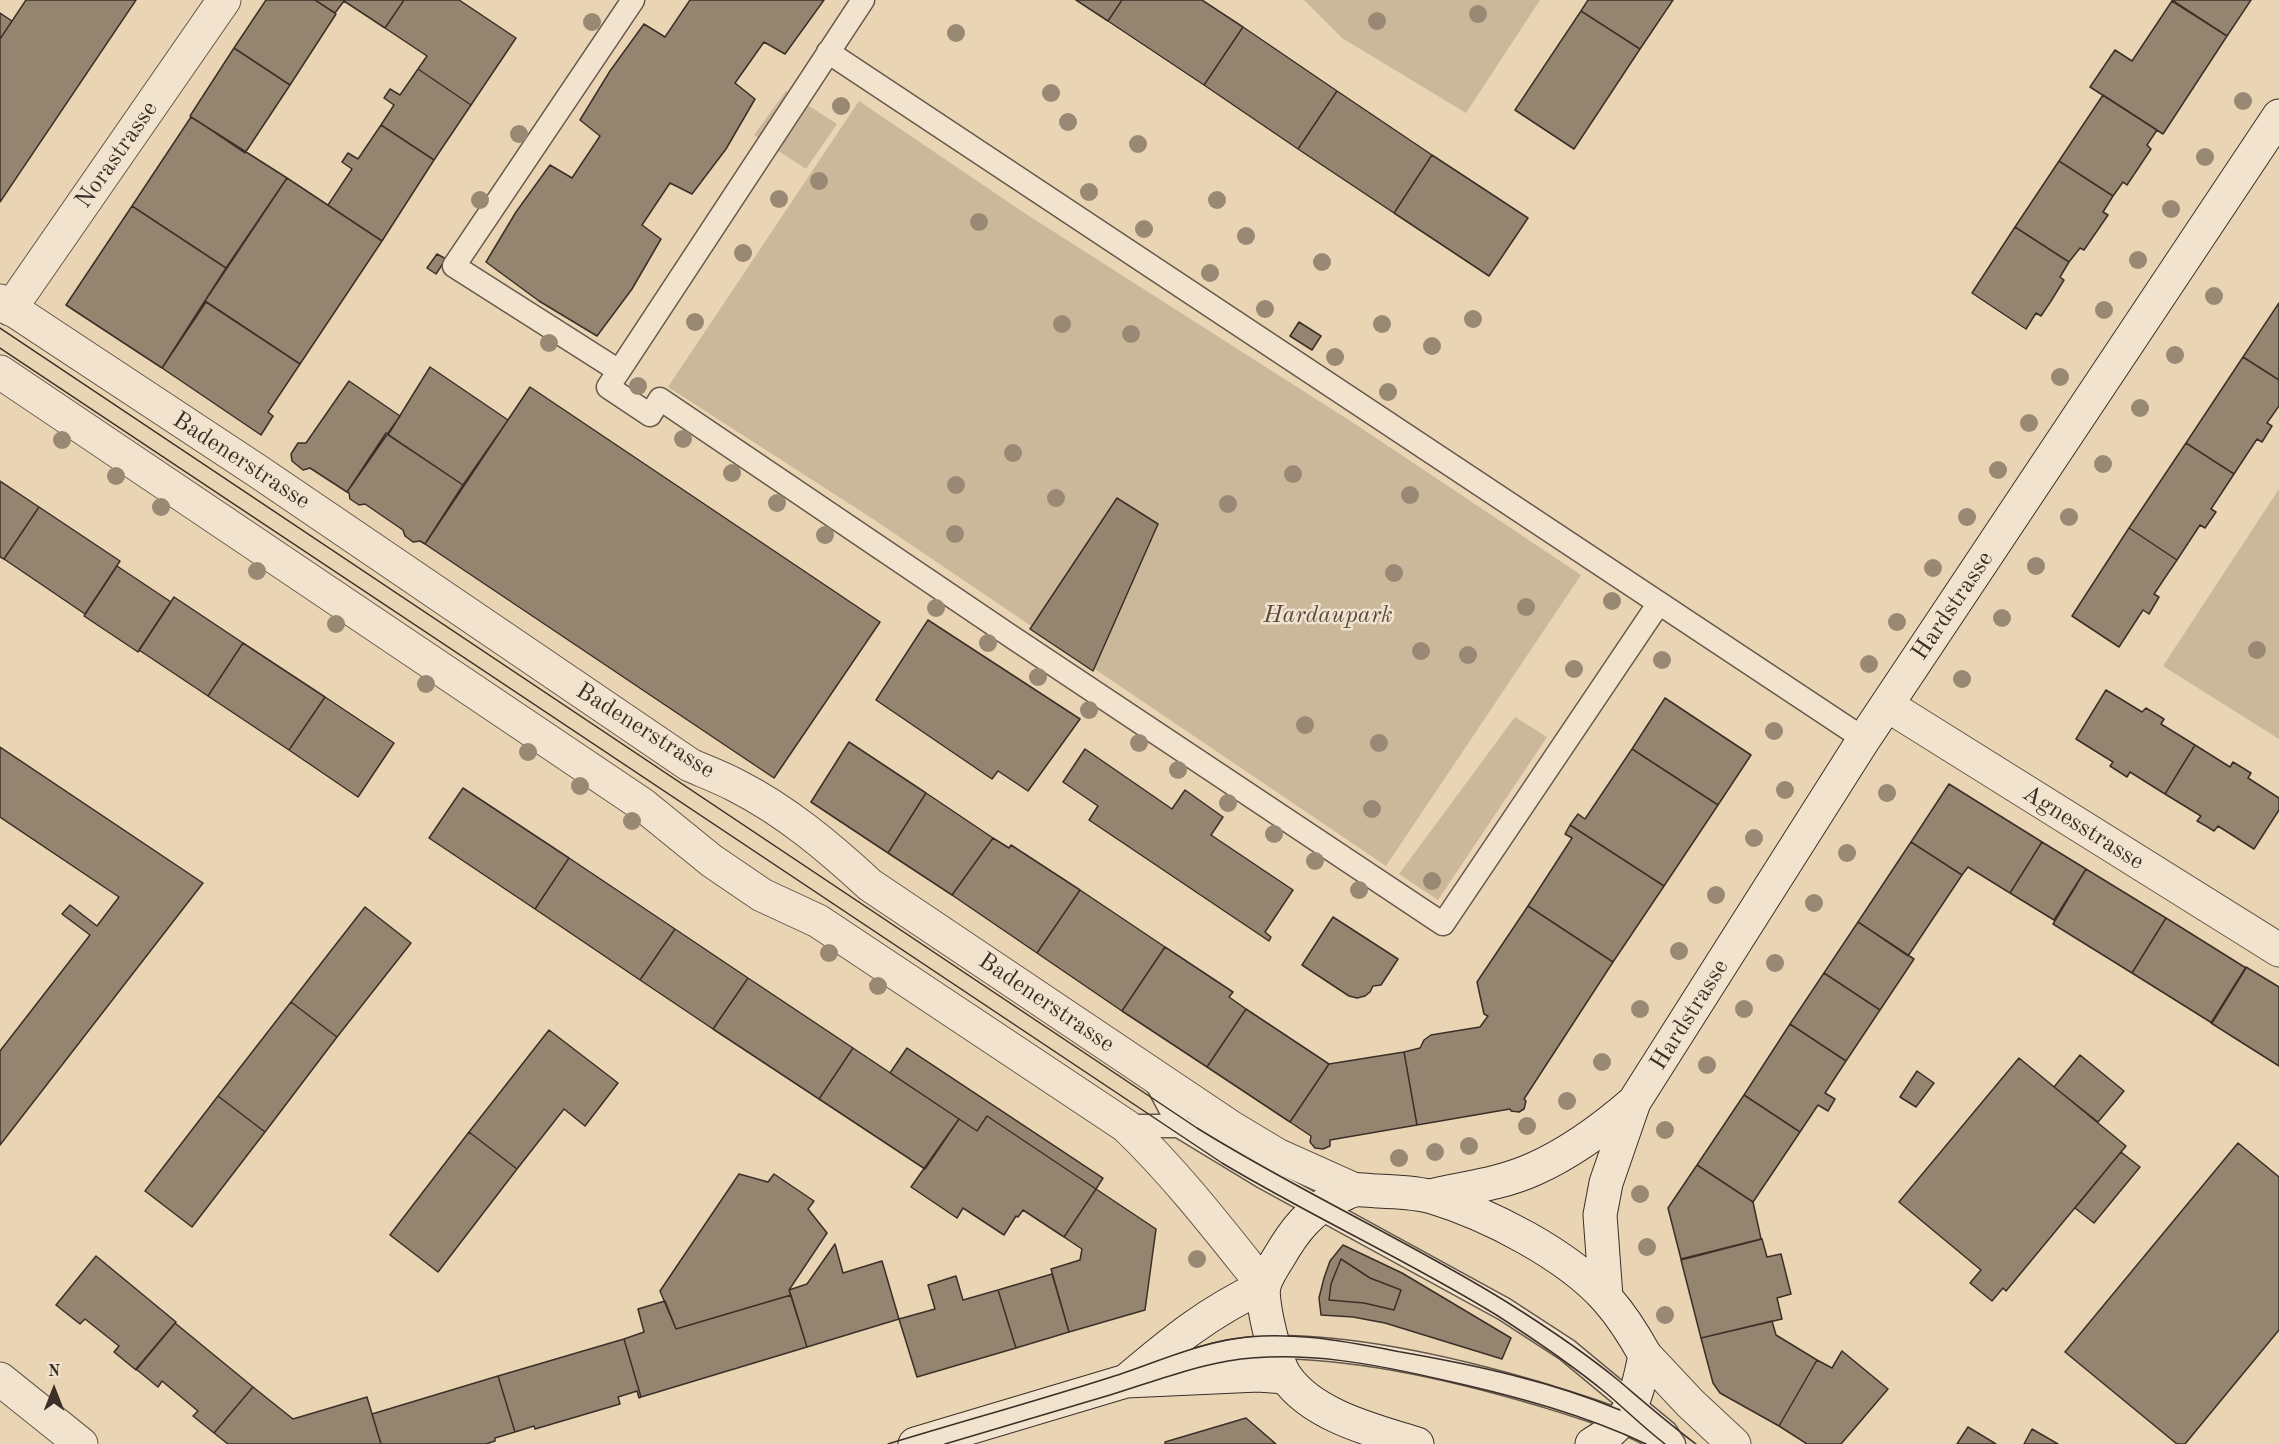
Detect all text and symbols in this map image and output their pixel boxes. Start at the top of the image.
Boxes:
street label: Norastrasse [70,96,164,214]
street label: Badenerstrasse [167,406,315,516]
street label: Hardstrasse [1906,546,2000,666]
park label: Hardaupark [1263,602,1393,630]
street label: Badenerstrasse [570,677,720,785]
street label: Agnesstrasse [2017,779,2149,877]
street label: Badenerstrasse [972,947,1120,1059]
street label: Hardstrasse [1645,954,1735,1076]
north arrow [24,1360,84,1420]
text: N [48,1364,60,1380]

